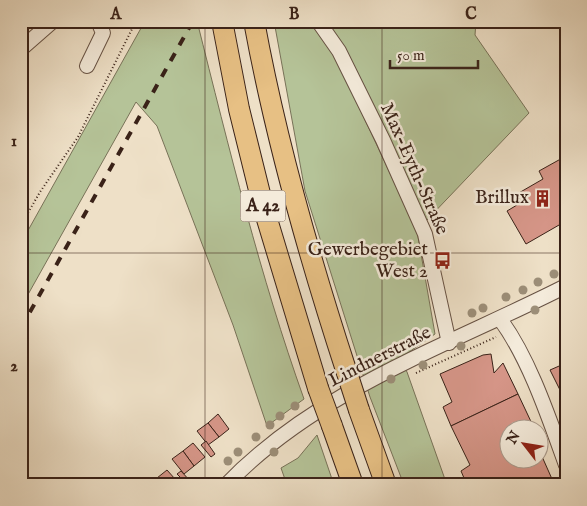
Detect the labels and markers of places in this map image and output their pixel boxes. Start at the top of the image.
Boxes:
place label: Brillux [475,186,529,210]
building icon: Brillux [533,188,553,208]
place label: Gewerbegebiet West 2 [308,238,428,284]
bus stop icon: Gewerbegebiet West 2 [432,251,452,271]

